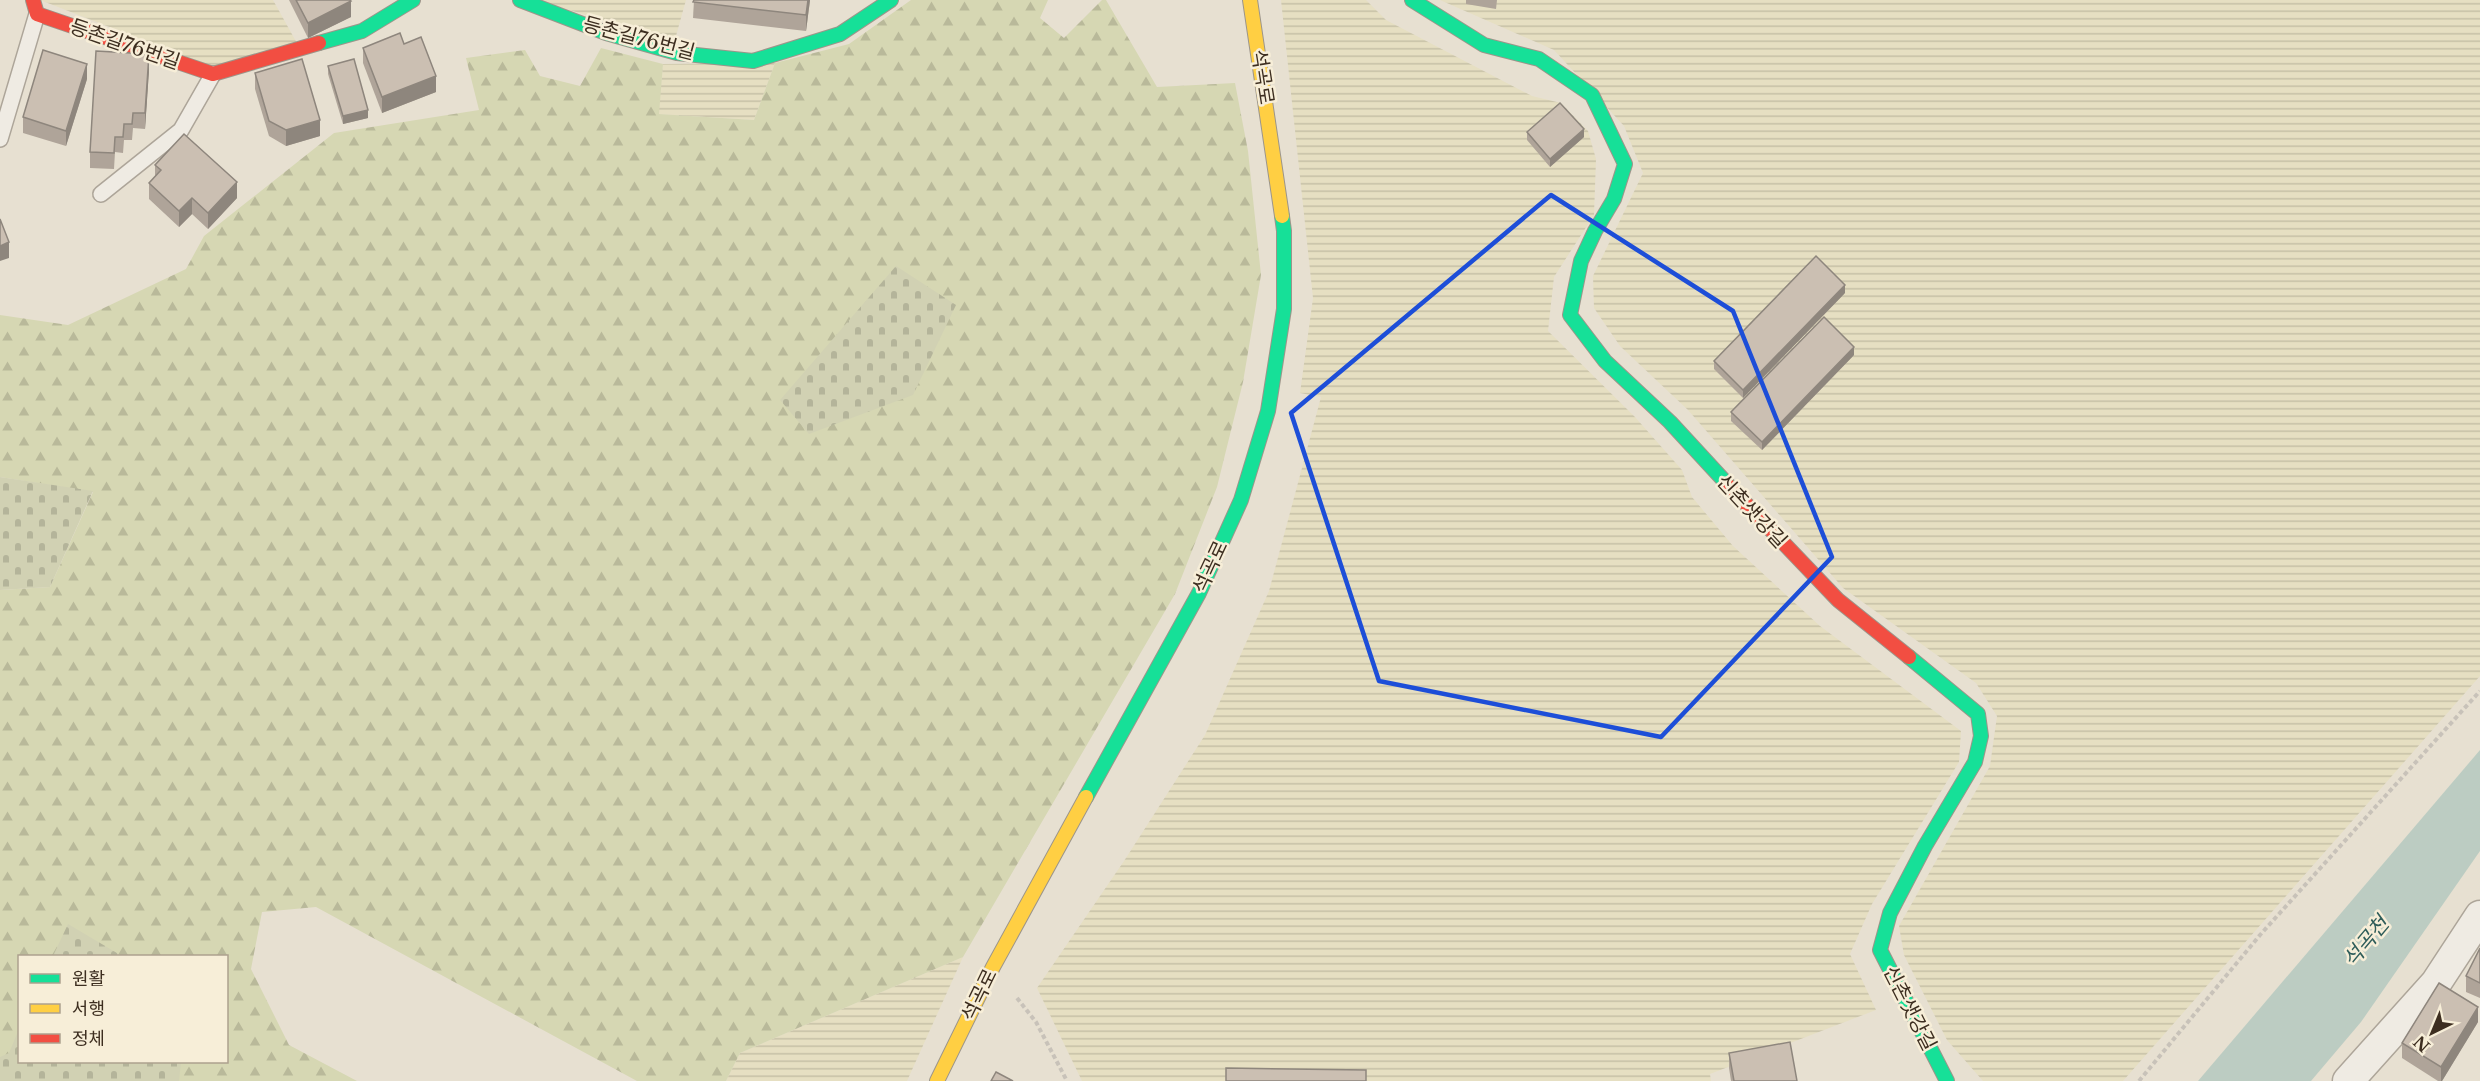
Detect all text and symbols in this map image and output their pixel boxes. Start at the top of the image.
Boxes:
street label: 등촌길76번길 [580,12,698,64]
street label: 등촌길76번길 [67,14,183,74]
street label: 석곡로 [1247,48,1279,106]
street label: 신촌샛강길 [1712,469,1792,553]
street label: 석곡로 [1187,537,1233,597]
water label: 석곡천 [2337,909,2396,973]
legend [18,955,228,1063]
street label: 신촌샛강길 [1878,962,1942,1054]
street label: 석곡로 [956,965,1002,1025]
text: 원활 [72,968,105,990]
text: 서행 [72,998,105,1020]
north arrow [2402,1003,2462,1063]
text: 정체 [72,1028,105,1050]
text: N [2409,1032,2434,1056]

